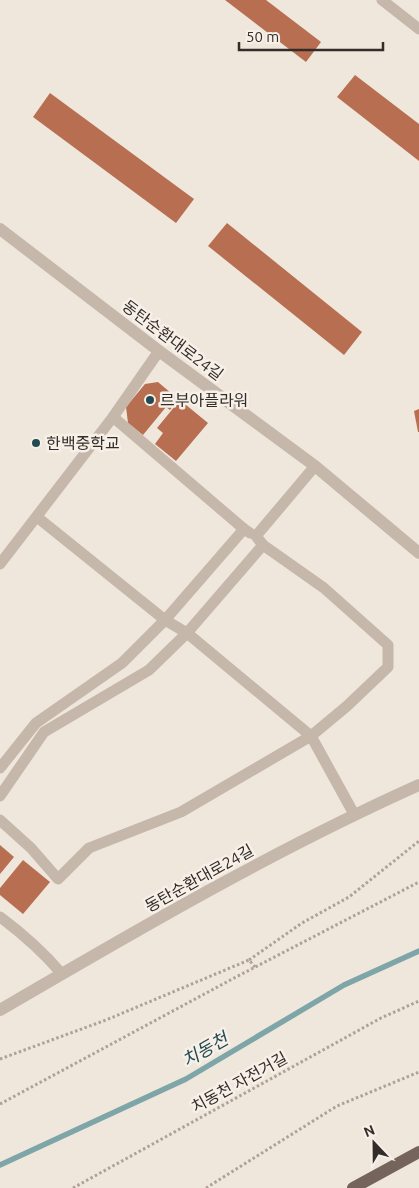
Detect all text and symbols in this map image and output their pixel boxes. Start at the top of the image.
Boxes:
scale bar [239,20,383,52]
text: 50 m [246,28,279,45]
street label: 동탄순환대로24길 [119,296,227,384]
place label: 르부아플라워 [160,391,248,409]
marker: 르부아플라워 [144,394,156,406]
place label: 한백중학교 [46,434,120,452]
marker: 한백중학교 [30,437,42,449]
street label: 동탄순환대로24길 [142,841,256,915]
water label: 치동천 [178,1027,233,1070]
street label: 치동천 자전거길 [188,1048,290,1116]
north arrow [349,1118,399,1168]
text: N [361,1122,377,1140]

